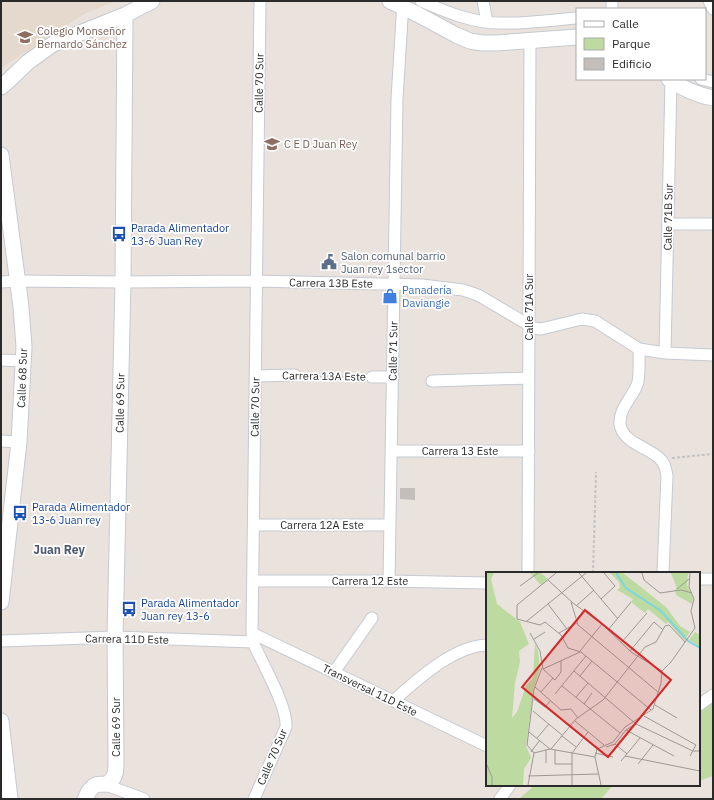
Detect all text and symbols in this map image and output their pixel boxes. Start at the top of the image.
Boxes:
legend [576,8,706,80]
text: Calle [612,16,639,31]
place label: Colegio Monseñor Bernardo Sánchez [37,24,127,51]
school or university icon: Colegio Monseñor Bernardo Sánchez [16,28,34,46]
text: Parque [612,36,651,51]
street label: Calle 70 Sur [251,53,267,113]
text: Edificio [612,56,652,71]
school or university icon: C E D Juan Rey [263,135,281,153]
place label: C E D Juan Rey [284,137,358,151]
street label: Calle 71B Sur [660,183,676,251]
place label: Parada Alimentador 13-6 Juan Rey [131,221,229,248]
bus stop icon: Parada Alimentador 13-6 Juan Rey [110,225,128,243]
place label: Salon comunal barrio Juan rey 1sector [341,249,446,276]
public building icon: Salon comunal barrio Juan rey 1sector [320,253,338,271]
street label: Calle 71A Sur [522,274,536,340]
street label: Carrera 13B Este [289,275,373,291]
place label: Panadería Daviangie [402,283,452,310]
shop icon: Panadería Daviangie [381,287,399,305]
street label: Calle 71 Sur [385,321,401,381]
street label: Calle 68 Sur [14,348,30,408]
street label: Carrera 13A Este [282,368,366,384]
street label: Calle 69 Sur [112,373,128,433]
street label: Calle 70 Sur [247,377,263,437]
street label: Carrera 13 Este [422,444,498,458]
place label: Parada Alimentador 13-6 Juan rey [32,500,130,527]
bus stop icon: Parada Alimentador 13-6 Juan rey [11,504,29,522]
street label: Carrera 12A Este [280,518,364,532]
district label: Juan Rey [33,542,85,557]
inset map [486,572,700,786]
street label: Carrera 12 Este [332,574,408,588]
place label: Parada Alimentador Juan rey 13-6 [141,596,239,623]
bus stop icon: Parada Alimentador Juan rey 13-6 [120,600,138,618]
street label: Carrera 11D Este [85,631,169,647]
street label: Transversal 11D Este [320,661,420,719]
street label: Calle 69 Sur [109,697,123,757]
street label: Calle 70 Sur [254,727,290,787]

